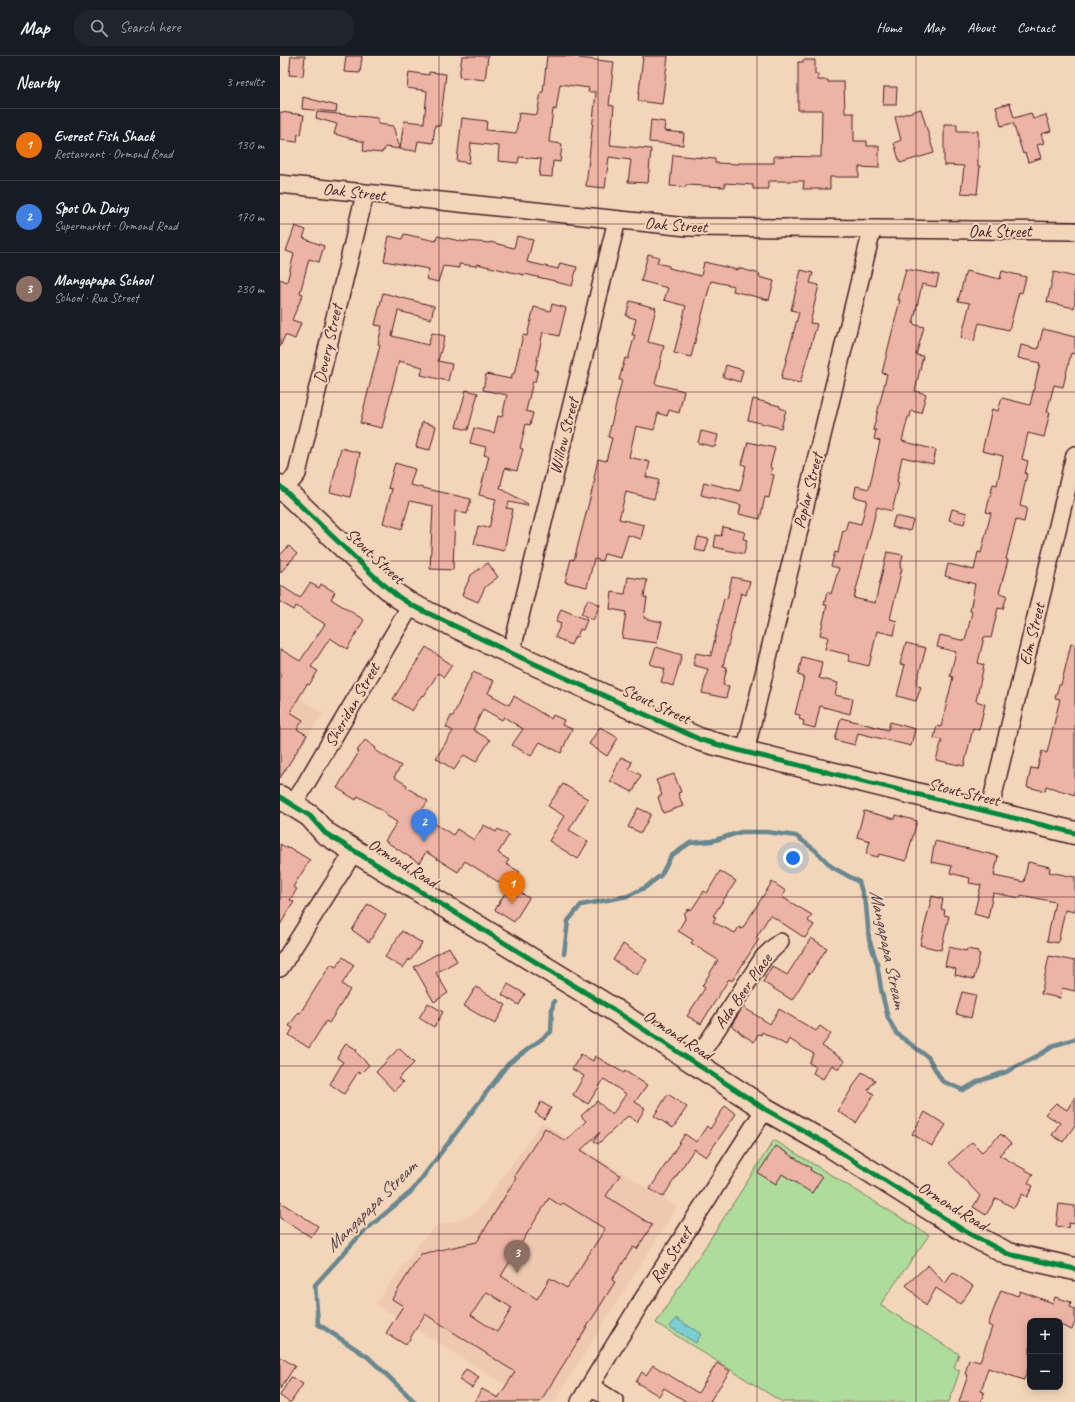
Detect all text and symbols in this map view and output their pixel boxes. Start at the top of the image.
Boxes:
search box [74,10,354,46]
text: Map [20,16,50,40]
icon: search [88,17,110,39]
text: Search here [120,18,181,37]
text: Home [876,19,902,36]
text: Map [924,19,945,36]
text: About [967,19,995,36]
text: Contact [1017,19,1055,36]
text: Nearby [16,72,59,93]
text: 3 results [226,74,264,90]
text: Everest Fish Shack [54,127,154,146]
text: 1 [26,137,32,153]
text: 130 m [236,137,264,153]
text: Restaurant · Ormond Road [54,146,173,162]
street label: Oak Street [322,178,389,206]
text: Spot On Dairy [54,199,128,218]
text: 2 [26,209,32,225]
text: 170 m [236,209,264,225]
street label: Oak Street [644,212,710,238]
text: Supermarket · Ormond Road [54,218,178,234]
street label: Oak Street [969,221,1034,242]
text: Mangapapa School [54,271,151,290]
text: 3 [26,281,32,297]
text: 230 m [236,281,264,297]
text: School · Rua Street [54,290,139,306]
street label: Devery Street [309,300,348,385]
street label: Willow Street [544,394,584,476]
street label: Poplar Street [789,449,828,531]
street label: Stout Street [341,523,411,590]
street label: Elm Street [1014,599,1050,667]
street label: Sheridan Street [320,657,386,751]
street label: Stout Street [619,679,696,730]
street label: Stout Street [926,773,1004,812]
pin: 2 [411,809,437,842]
street label: Ormond Road [364,833,444,894]
your location [783,848,803,868]
pin: 1 [499,871,525,904]
water label: Mangapapa Stream [865,888,912,1012]
street label: Ada Beer Place [710,948,777,1033]
street label: Ormond Road [640,1005,719,1067]
water label: Mangapapa Stream [321,1154,423,1256]
street label: Ormond Road [914,1176,994,1237]
street label: Rua Street [645,1221,698,1287]
pin: 3 [504,1240,530,1273]
map controls [1027,1318,1063,1390]
button: + [1027,1318,1063,1354]
button: − [1027,1354,1063,1390]

